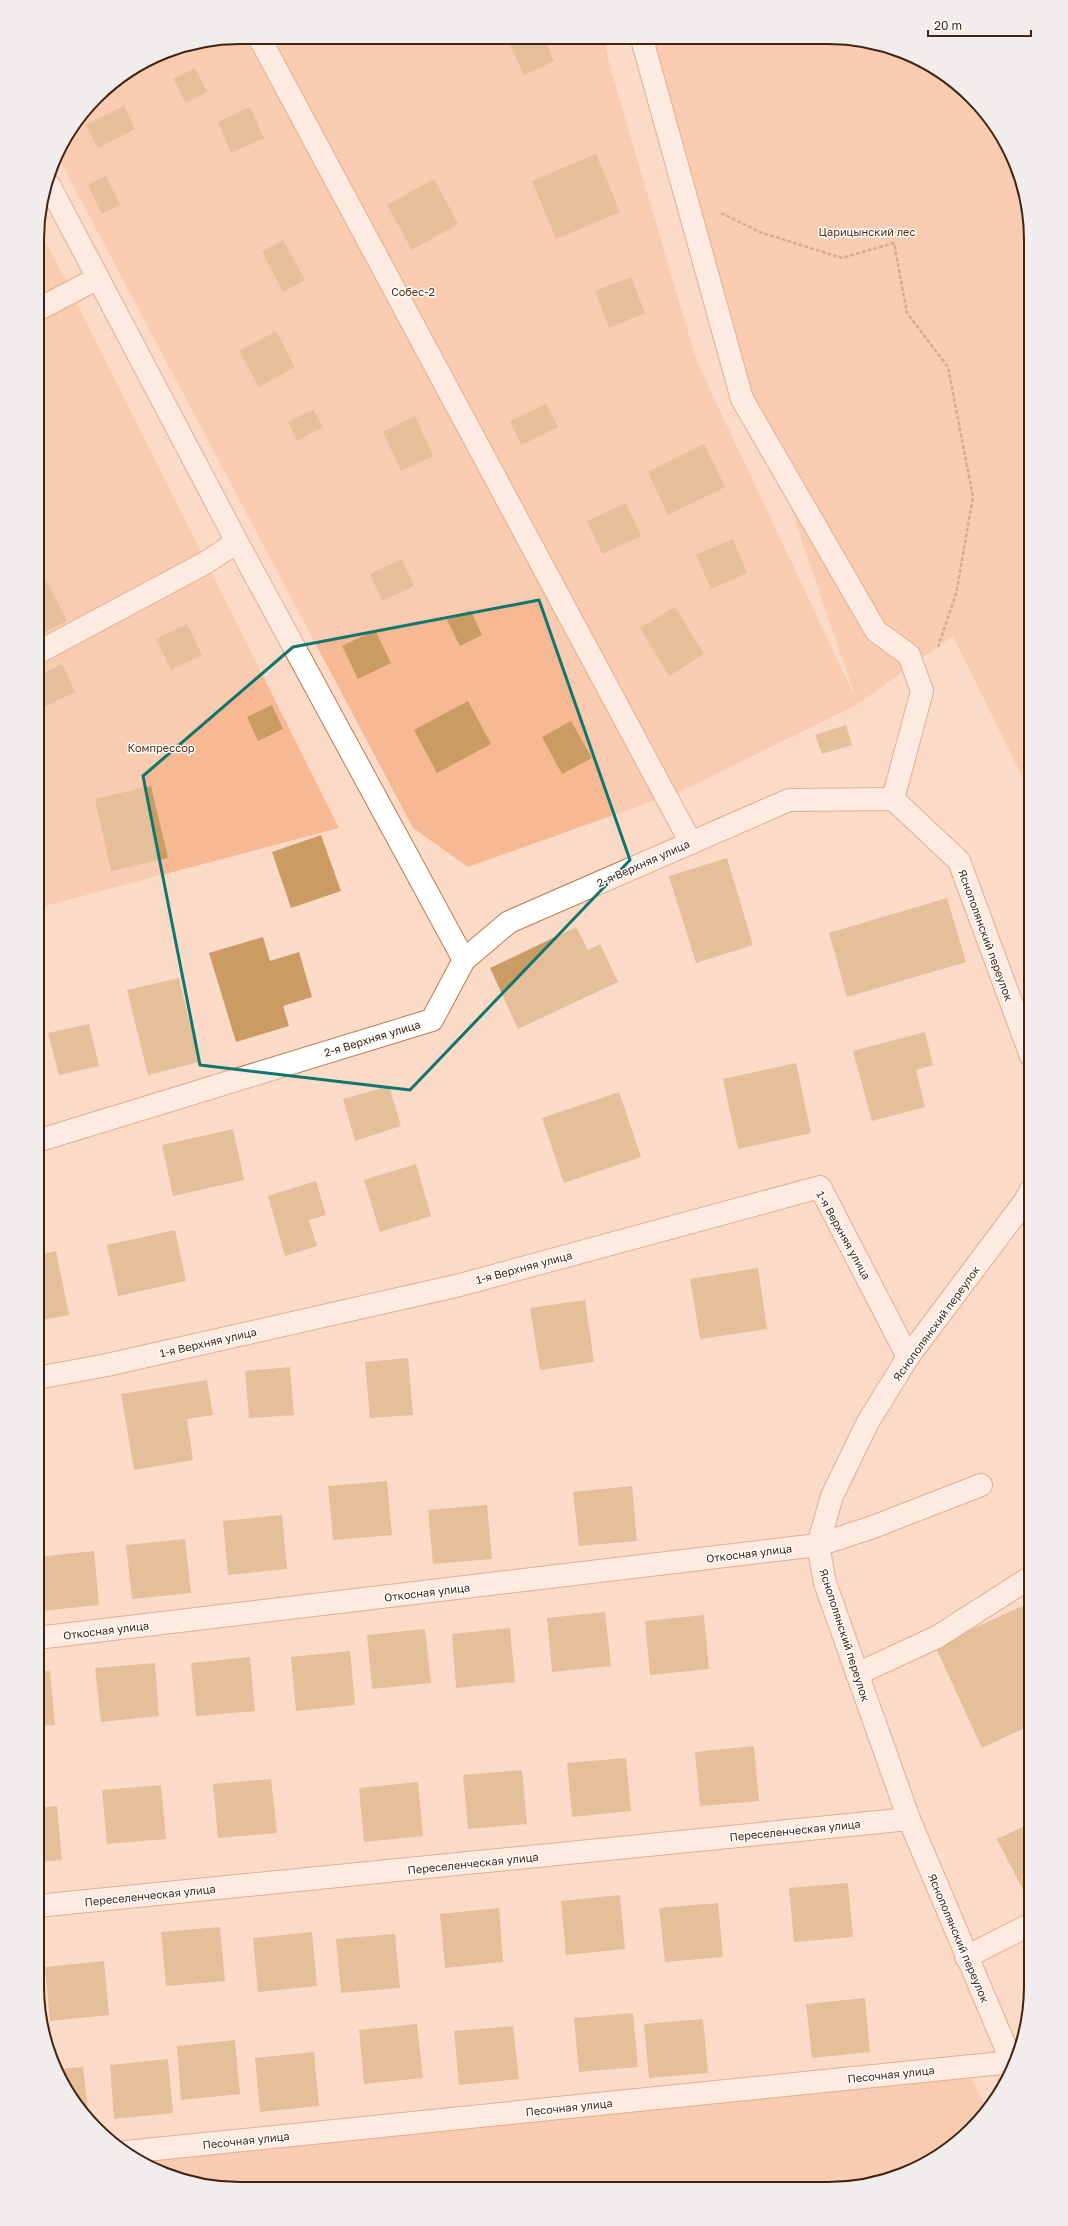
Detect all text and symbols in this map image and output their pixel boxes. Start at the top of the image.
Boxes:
scale bar [928,12,1031,38]
text: 20 m [934,18,962,33]
park label: Царицынский лес [819,225,915,238]
park label: Собес-2 [391,285,435,298]
park label: Компрессор [127,741,195,754]
street label: 2-я Верхняя улица [595,837,691,889]
street label: Яснополянский переулок [956,867,1016,1003]
street label: 2-я Верхняя улица [322,1017,422,1059]
street label: 1-я Верхняя улица [814,1189,874,1281]
street label: 1-я Верхняя улица [474,1248,574,1286]
street label: Яснополянский переулок [890,1262,983,1383]
street label: 1-я Верхняя улица [158,1325,258,1359]
street label: Откосная улица [705,1541,793,1565]
street label: Яснополянский переулок [817,1567,873,1704]
street label: Откосная улица [383,1580,471,1604]
street label: Откосная улица [62,1618,150,1642]
street label: Переселенческая улица [729,1817,861,1843]
street label: Переселенческая улица [407,1850,539,1876]
street label: Яснополянский переулок [926,1871,992,2005]
street label: Переселенческая улица [84,1882,216,1908]
street label: Песочная улица [847,2063,935,2085]
street label: Песочная улица [525,2096,613,2118]
street label: Песочная улица [202,2129,290,2151]

